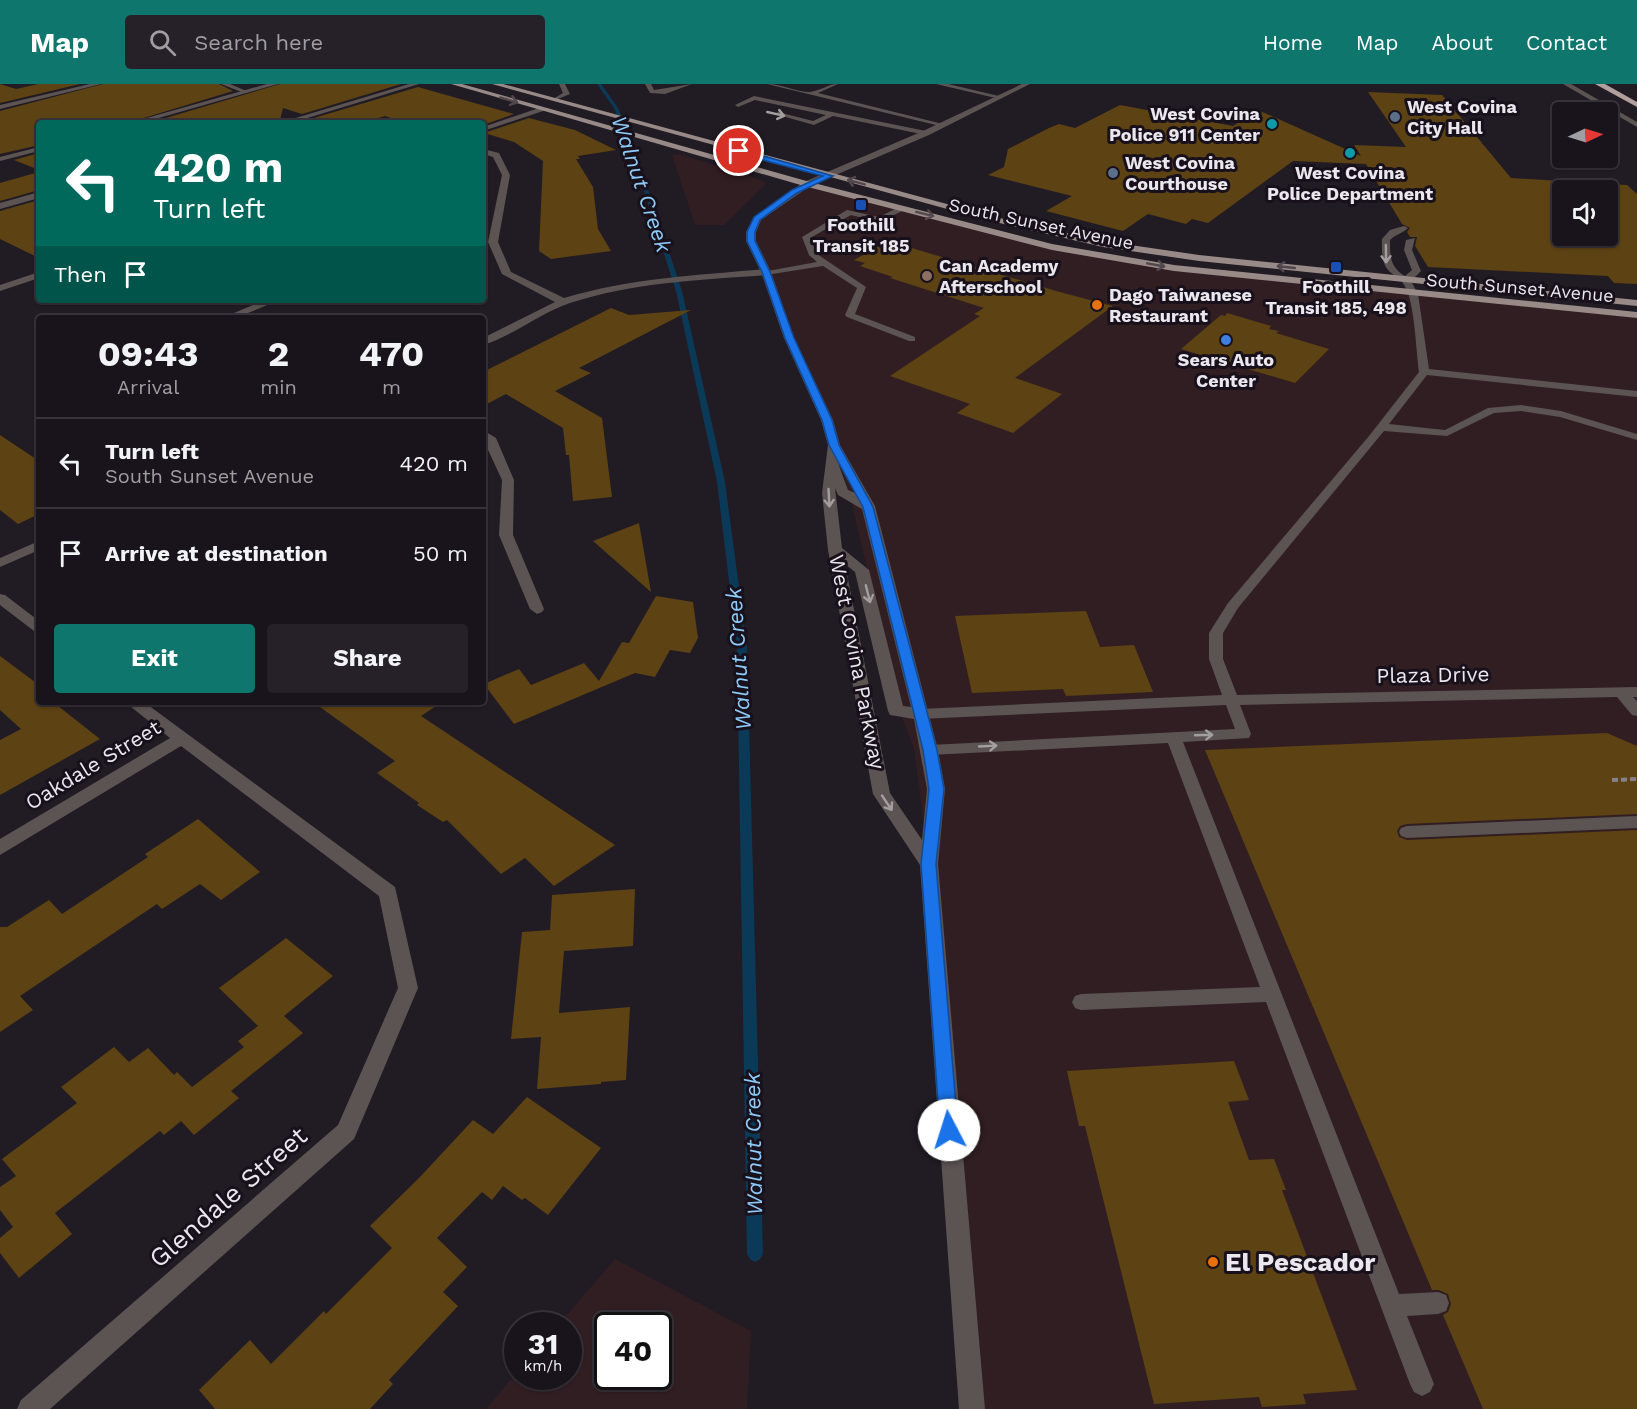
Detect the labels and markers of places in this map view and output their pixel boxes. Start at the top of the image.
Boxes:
place label: West Covina City Hall [1407,96,1517,138]
place label: West Covina Police 911 Center [1109,103,1261,145]
marker: West Covina City Hall [1388,110,1402,124]
marker: West Covina Police 911 Center [1265,117,1279,131]
pin [713,125,764,176]
marker: West Covina Police Department [1343,146,1357,160]
place label: West Covina Courthouse [1125,152,1235,194]
place label: West Covina Police Department [1267,162,1433,204]
marker: West Covina Courthouse [1106,166,1120,180]
marker: Foothill Transit 185 [854,198,868,212]
place label: Foothill Transit 185 [812,214,910,256]
place label: Can Academy Afterschool [939,255,1059,297]
marker: Foothill Transit 185, 498 [1329,260,1343,274]
marker: Can Academy Afterschool [920,269,934,283]
place label: Foothill Transit 185, 498 [1265,276,1407,318]
place label: Dago Taiwanese Restaurant [1109,284,1252,326]
marker: Dago Taiwanese Restaurant [1090,298,1104,312]
marker: Sears Auto Center [1219,333,1233,347]
place label: Sears Auto Center [1178,349,1274,391]
place label: El Pescador [1225,1247,1376,1277]
marker: El Pescador [1206,1255,1220,1269]

